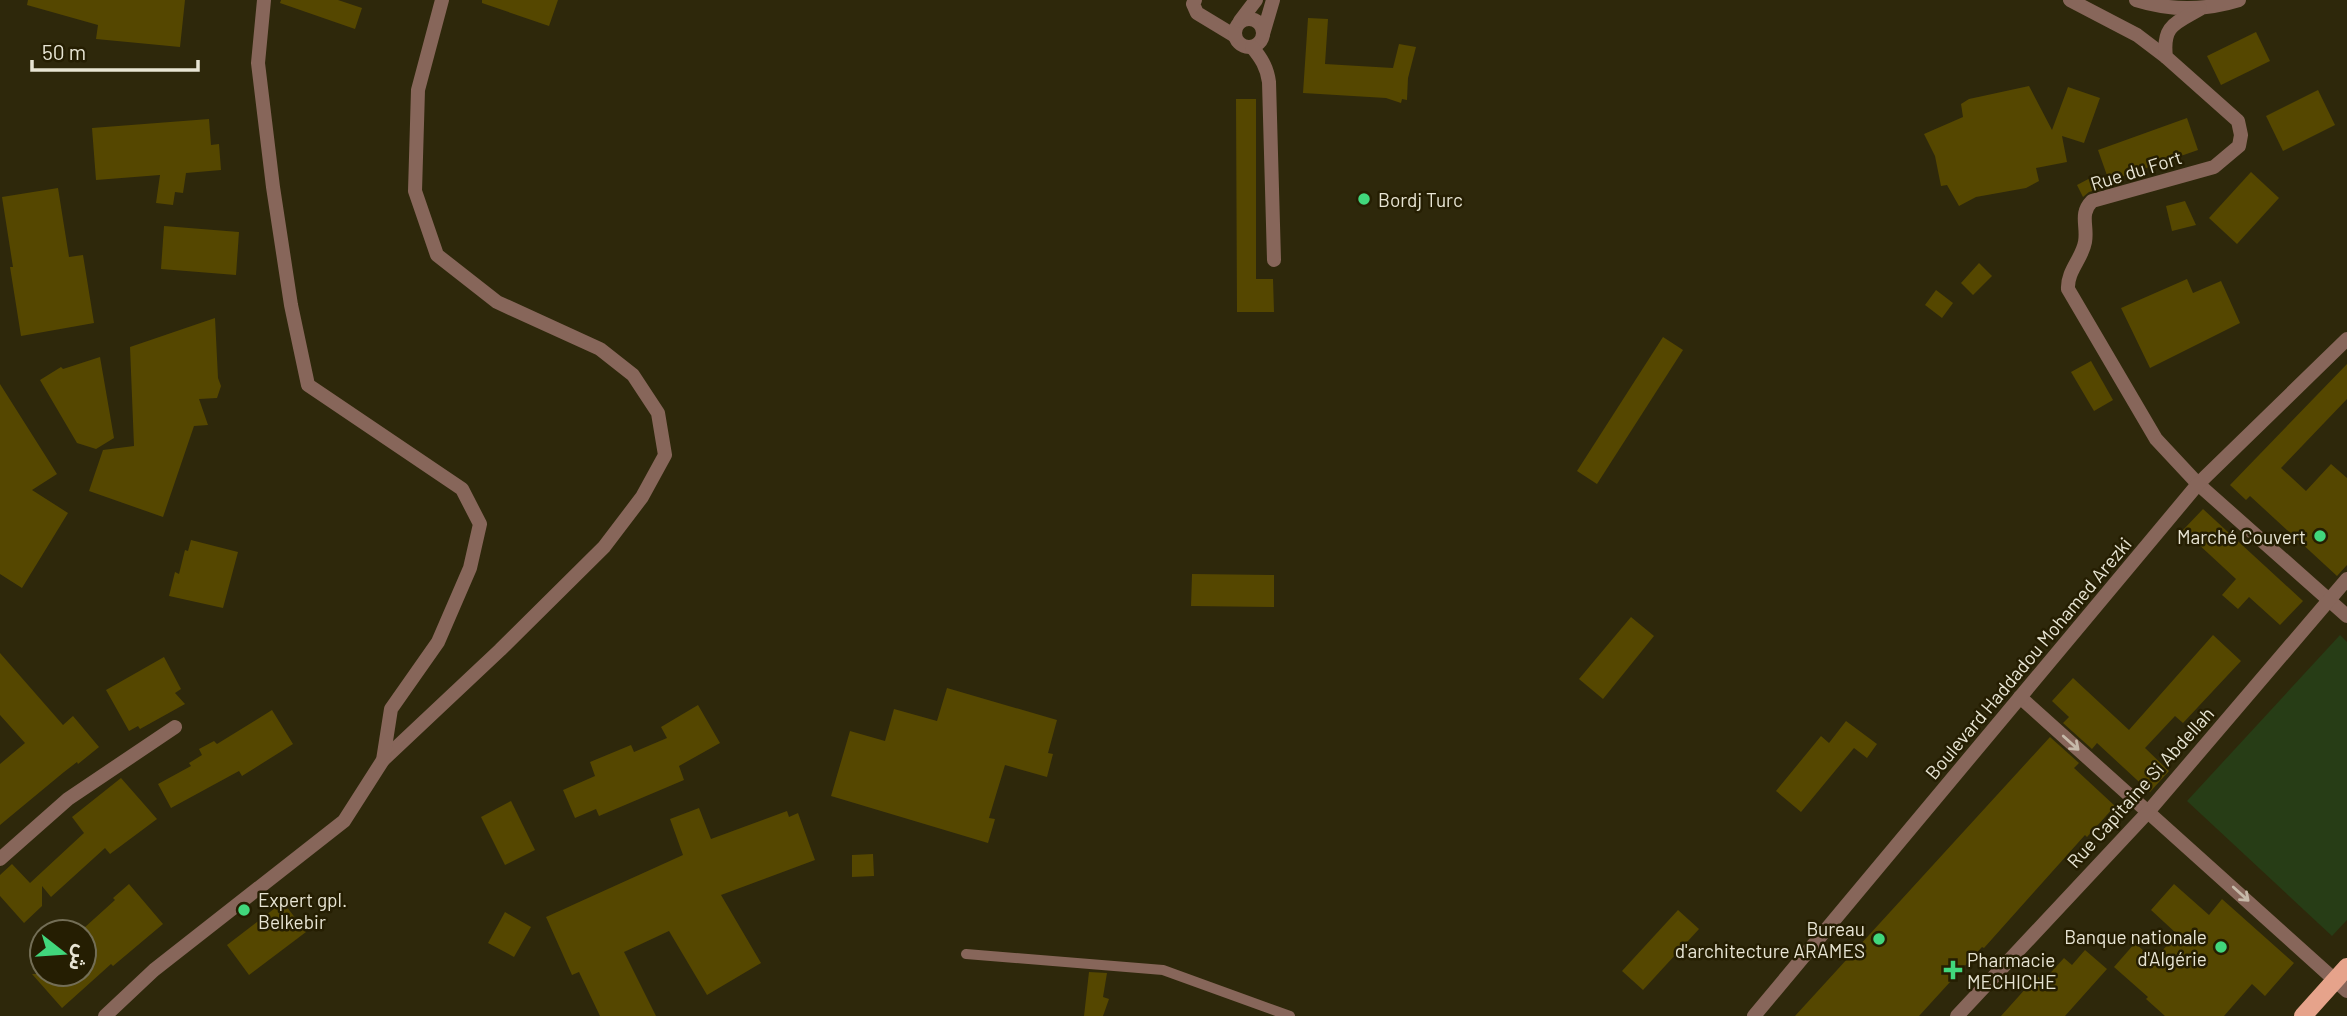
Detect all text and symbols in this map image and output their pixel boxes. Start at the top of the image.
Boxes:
scale bar [32,28,198,72]
text: 50 m [42,39,86,64]
street label: Rue du Fort [2087,145,2185,195]
place label: Bordj Turc [1378,188,1463,211]
marker: Bordj Turc [1356,191,1372,207]
place label: Marché Couvert [2177,525,2306,548]
marker: Marché Couvert [2312,528,2328,544]
street label: Boulevard Haddadou Mohamed Arezki [1920,532,2136,784]
street label: Rue Capitaine Si Abdellah [2062,702,2218,872]
one-way arrow [2062,734,2079,751]
one-way arrow [2232,886,2249,903]
place label: Expert gpl. Belkebir [258,888,347,933]
marker: Expert gpl. Belkebir [236,902,252,918]
place label: Bureau d'architecture ARAMES [1675,917,1865,962]
north arrow [28,918,98,988]
place label: Banque nationale d'Algérie [2064,925,2207,970]
marker: Bureau d'architecture ARAMES [1871,931,1887,947]
marker: Banque nationale d'Algérie [2213,939,2229,955]
text: ش [65,942,95,974]
place label: Pharmacie MECHICHE [1967,948,2056,993]
marker: Pharmacie MECHICHE [1945,962,1961,978]

